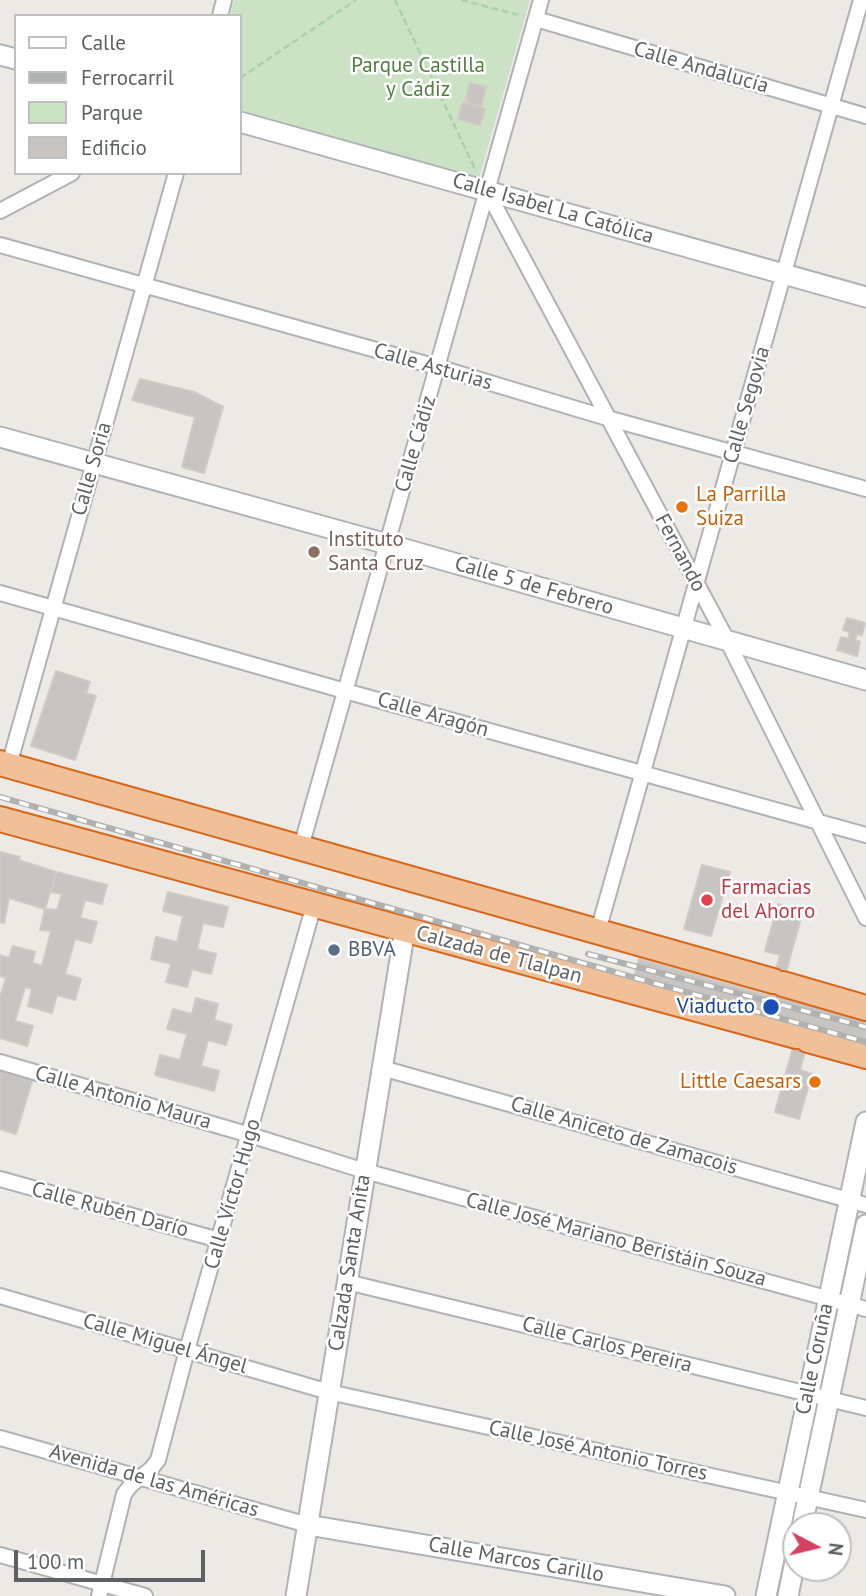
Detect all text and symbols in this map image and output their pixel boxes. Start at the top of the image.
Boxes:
legend [14,14,242,175]
text: Calle [81,29,126,56]
street label: Calle Andalucía [631,37,771,99]
park label: Parque Castilla y Cádiz [351,53,485,103]
text: Ferrocarril [81,64,174,91]
text: Parque [81,99,143,126]
text: Edificio [81,134,147,161]
street label: Calle Isabel La Católica [450,168,656,250]
street label: Calle Asturias [371,338,495,396]
street label: Calle Segovia [718,344,776,466]
street label: Calle Cádiz [390,393,442,495]
street label: Calle Soria [67,419,117,519]
place label: La Parrilla Suiza [696,482,786,532]
marker: La Parrilla Suiza [674,499,690,515]
street label: Fernando [649,510,711,596]
place label: Instituto Santa Cruz [328,527,424,577]
marker: Instituto Santa Cruz [306,544,322,560]
street label: Calle 5 de Febrero [452,551,616,621]
street label: Calle Aragón [375,687,491,743]
place label: Farmacias del Ahorro [721,875,815,925]
marker: Farmacias del Ahorro [699,892,715,908]
street label: Calzada de Tlalpan [413,921,585,989]
place label: BBVA [348,937,396,963]
marker: BBVA [326,942,342,958]
place label: Viaducto [677,994,755,1020]
marker: Viaducto [761,997,781,1017]
street label: Calle Antonio Maura [32,1061,214,1135]
place label: Little Caesars [680,1069,801,1095]
marker: Little Caesars [807,1074,823,1090]
street label: Calle Aniceto de Zamacois [508,1092,740,1180]
street label: Calle Víctor Hugo [199,1116,267,1272]
street label: Calzada Santa Anita [324,1173,376,1353]
street label: Calle Rubén Darío [29,1177,191,1243]
street label: Calle José Mariano Beristáin Souza [463,1188,769,1292]
street label: Calle Coruña [791,1301,839,1417]
street label: Calle Miguel Ángel [80,1309,250,1379]
street label: Calle Carlos Pereira [519,1312,695,1378]
street label: Calle José Antonio Torres [486,1415,710,1487]
street label: Avenida de las Américas [46,1439,262,1523]
north arrow [782,1512,852,1582]
street label: Calle Marcos Carillo [426,1532,606,1588]
scale bar [18,1536,208,1580]
text: N [823,1542,849,1557]
text: 100 m [27,1548,84,1575]

